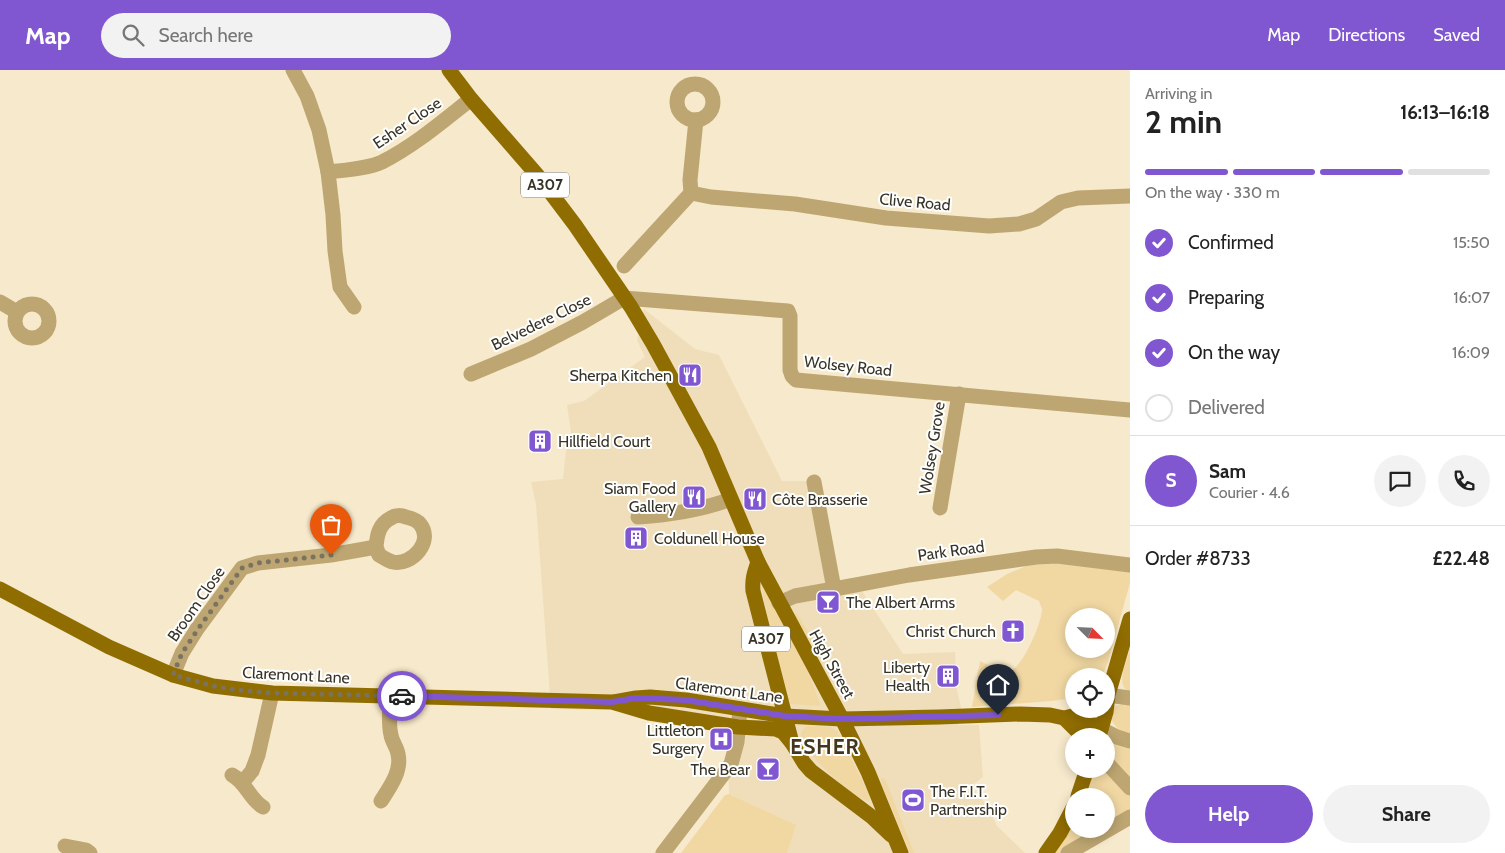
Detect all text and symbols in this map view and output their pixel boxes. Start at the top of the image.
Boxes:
search box [101,13,451,58]
text: Map [25,21,71,50]
icon: search [119,21,147,49]
text: Search here [159,24,253,47]
text: Map [1267,24,1300,46]
text: Directions [1328,24,1405,46]
text: Saved [1433,24,1480,46]
text: Arriving in [1145,84,1212,103]
street label: Esher Close [369,93,445,153]
text: 16:13–16:18 [1400,101,1490,124]
text: 2 min [1145,102,1222,141]
road number: A307 [521,172,569,198]
text: On the way · 330 m [1145,183,1280,202]
street label: Clive Road [879,189,951,215]
icon: check [1145,229,1173,257]
text: Confirmed [1188,231,1274,254]
text: 15:50 [1453,233,1490,252]
icon: check [1145,284,1173,312]
text: Preparing [1188,286,1264,309]
text: 16:07 [1453,288,1490,307]
street label: Belvedere Close [488,290,594,354]
icon: check [1145,339,1173,367]
text: On the way [1188,341,1280,364]
text: 16:09 [1452,343,1490,362]
street label: Wolsey Road [803,352,893,380]
restaurant icon: Sherpa Kitchen [677,362,703,388]
place label: Sherpa Kitchen [569,366,672,385]
text: Delivered [1188,396,1265,419]
street label: Wolsey Grove [915,400,949,496]
building icon: Hillfield Court [527,428,553,454]
place label: Hillfield Court [558,432,651,451]
button: chat [1374,455,1426,507]
button: phone [1438,455,1490,507]
text: Sam [1209,460,1246,483]
text: S [1165,469,1177,492]
place label: Siam Food Gallery [604,479,676,516]
text: Courier · 4.6 [1209,483,1290,502]
restaurant icon: Siam Food Gallery [681,484,707,510]
restaurant icon: Côte Brasserie [742,486,768,512]
place label: Côte Brasserie [772,490,868,509]
pin [310,504,352,555]
icon: bag [317,511,345,539]
building icon: Coldunell House [623,525,649,551]
place label: Coldunell House [654,529,765,548]
street label: Park Road [916,537,986,565]
text: Order #8733 [1145,547,1251,570]
text: £22.48 [1433,547,1490,570]
street label: Broom Close [163,563,229,645]
bar icon: The Albert Arms [815,589,841,615]
place label: The Albert Arms [846,593,955,612]
north arrow [1065,608,1115,658]
map controls [1065,608,1115,838]
church icon: Christ Church [1000,618,1026,644]
place label: Christ Church [906,622,996,641]
road number: A307 [742,626,790,652]
street label: High Street [805,626,859,702]
place label: Liberty Health [883,658,930,695]
street label: Claremont Lane [242,663,350,687]
building icon: Liberty Health [935,663,961,689]
pin [977,664,1019,715]
button: locate [1065,668,1115,718]
courier [377,671,427,721]
icon: home [984,671,1012,699]
street label: Claremont Lane [674,673,784,707]
icon: car [388,682,416,710]
place label: Littleton Surgery [647,721,704,758]
hospital icon: Littleton Surgery [708,726,734,752]
button: + [1065,728,1115,778]
district label: ESHER [790,734,860,759]
bar icon: The Bear [755,756,781,782]
place label: The Bear [691,760,751,779]
place label: The F.I.T. Partnership [930,782,1007,819]
button: Help [1145,785,1313,843]
button: Share [1323,785,1490,843]
sports icon: The F.I.T. Partnership [900,787,926,813]
button: − [1065,788,1115,838]

